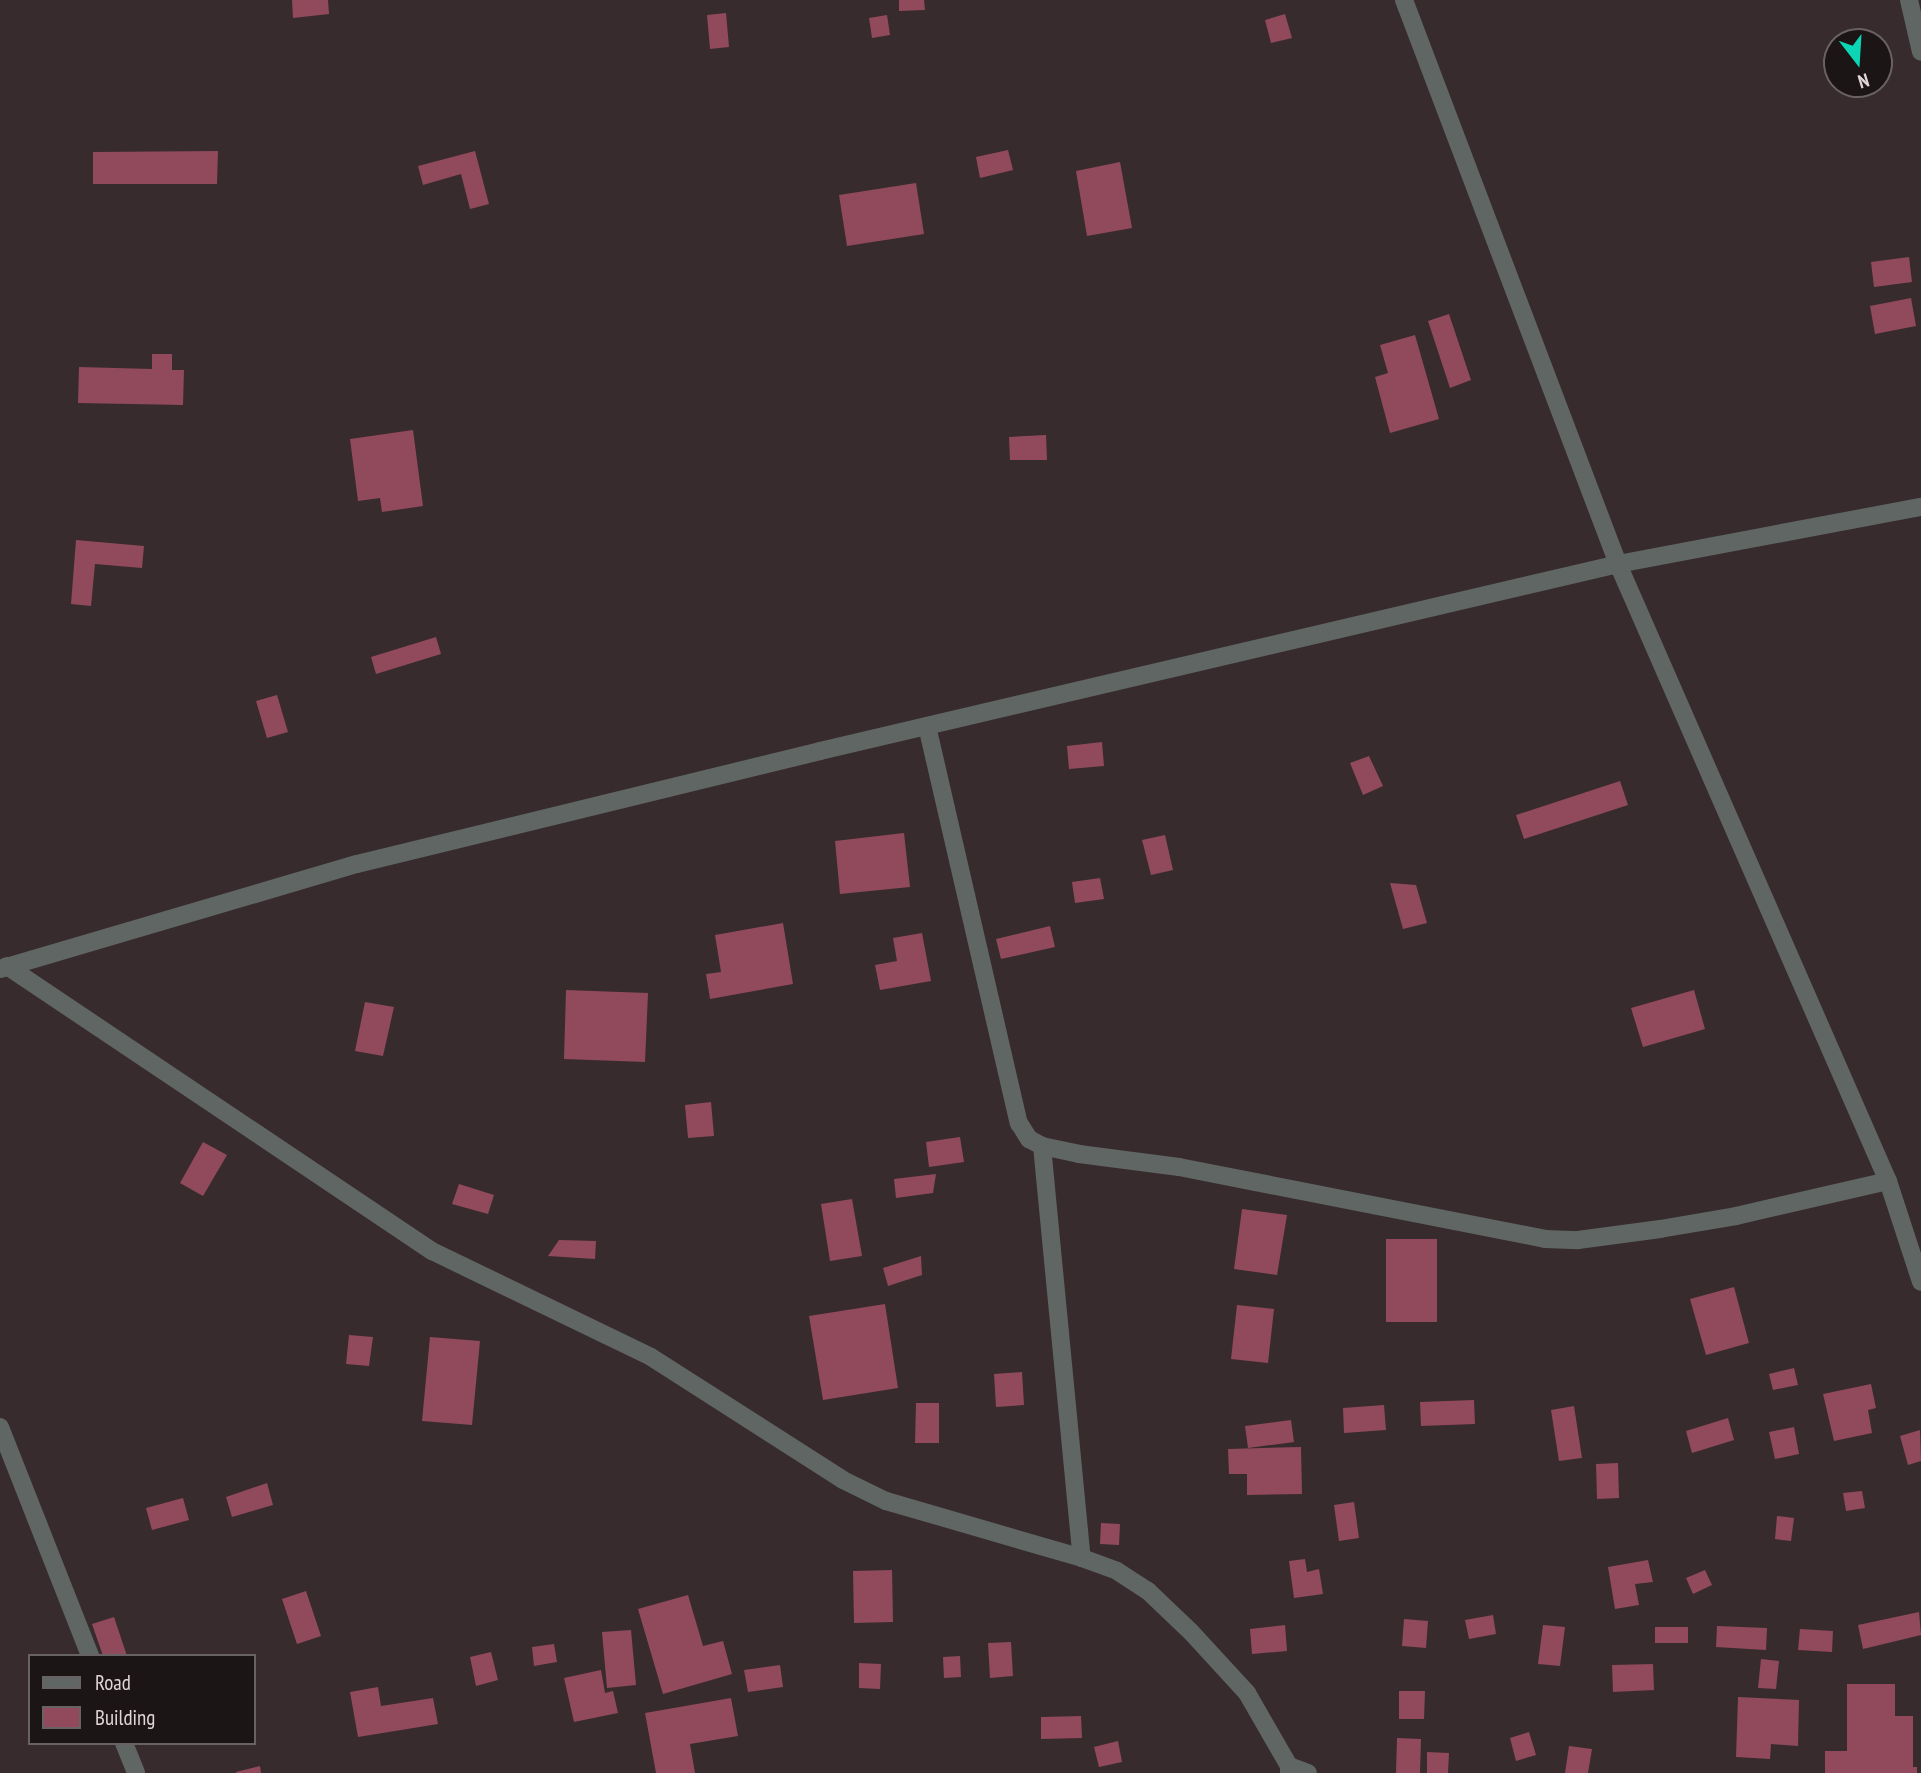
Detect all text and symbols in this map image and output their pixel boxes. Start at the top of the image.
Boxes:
north arrow [1823,28,1893,98]
text: N [1855,68,1872,94]
legend [28,1654,256,1745]
text: Road [95,1669,131,1696]
text: Building [95,1704,155,1731]

